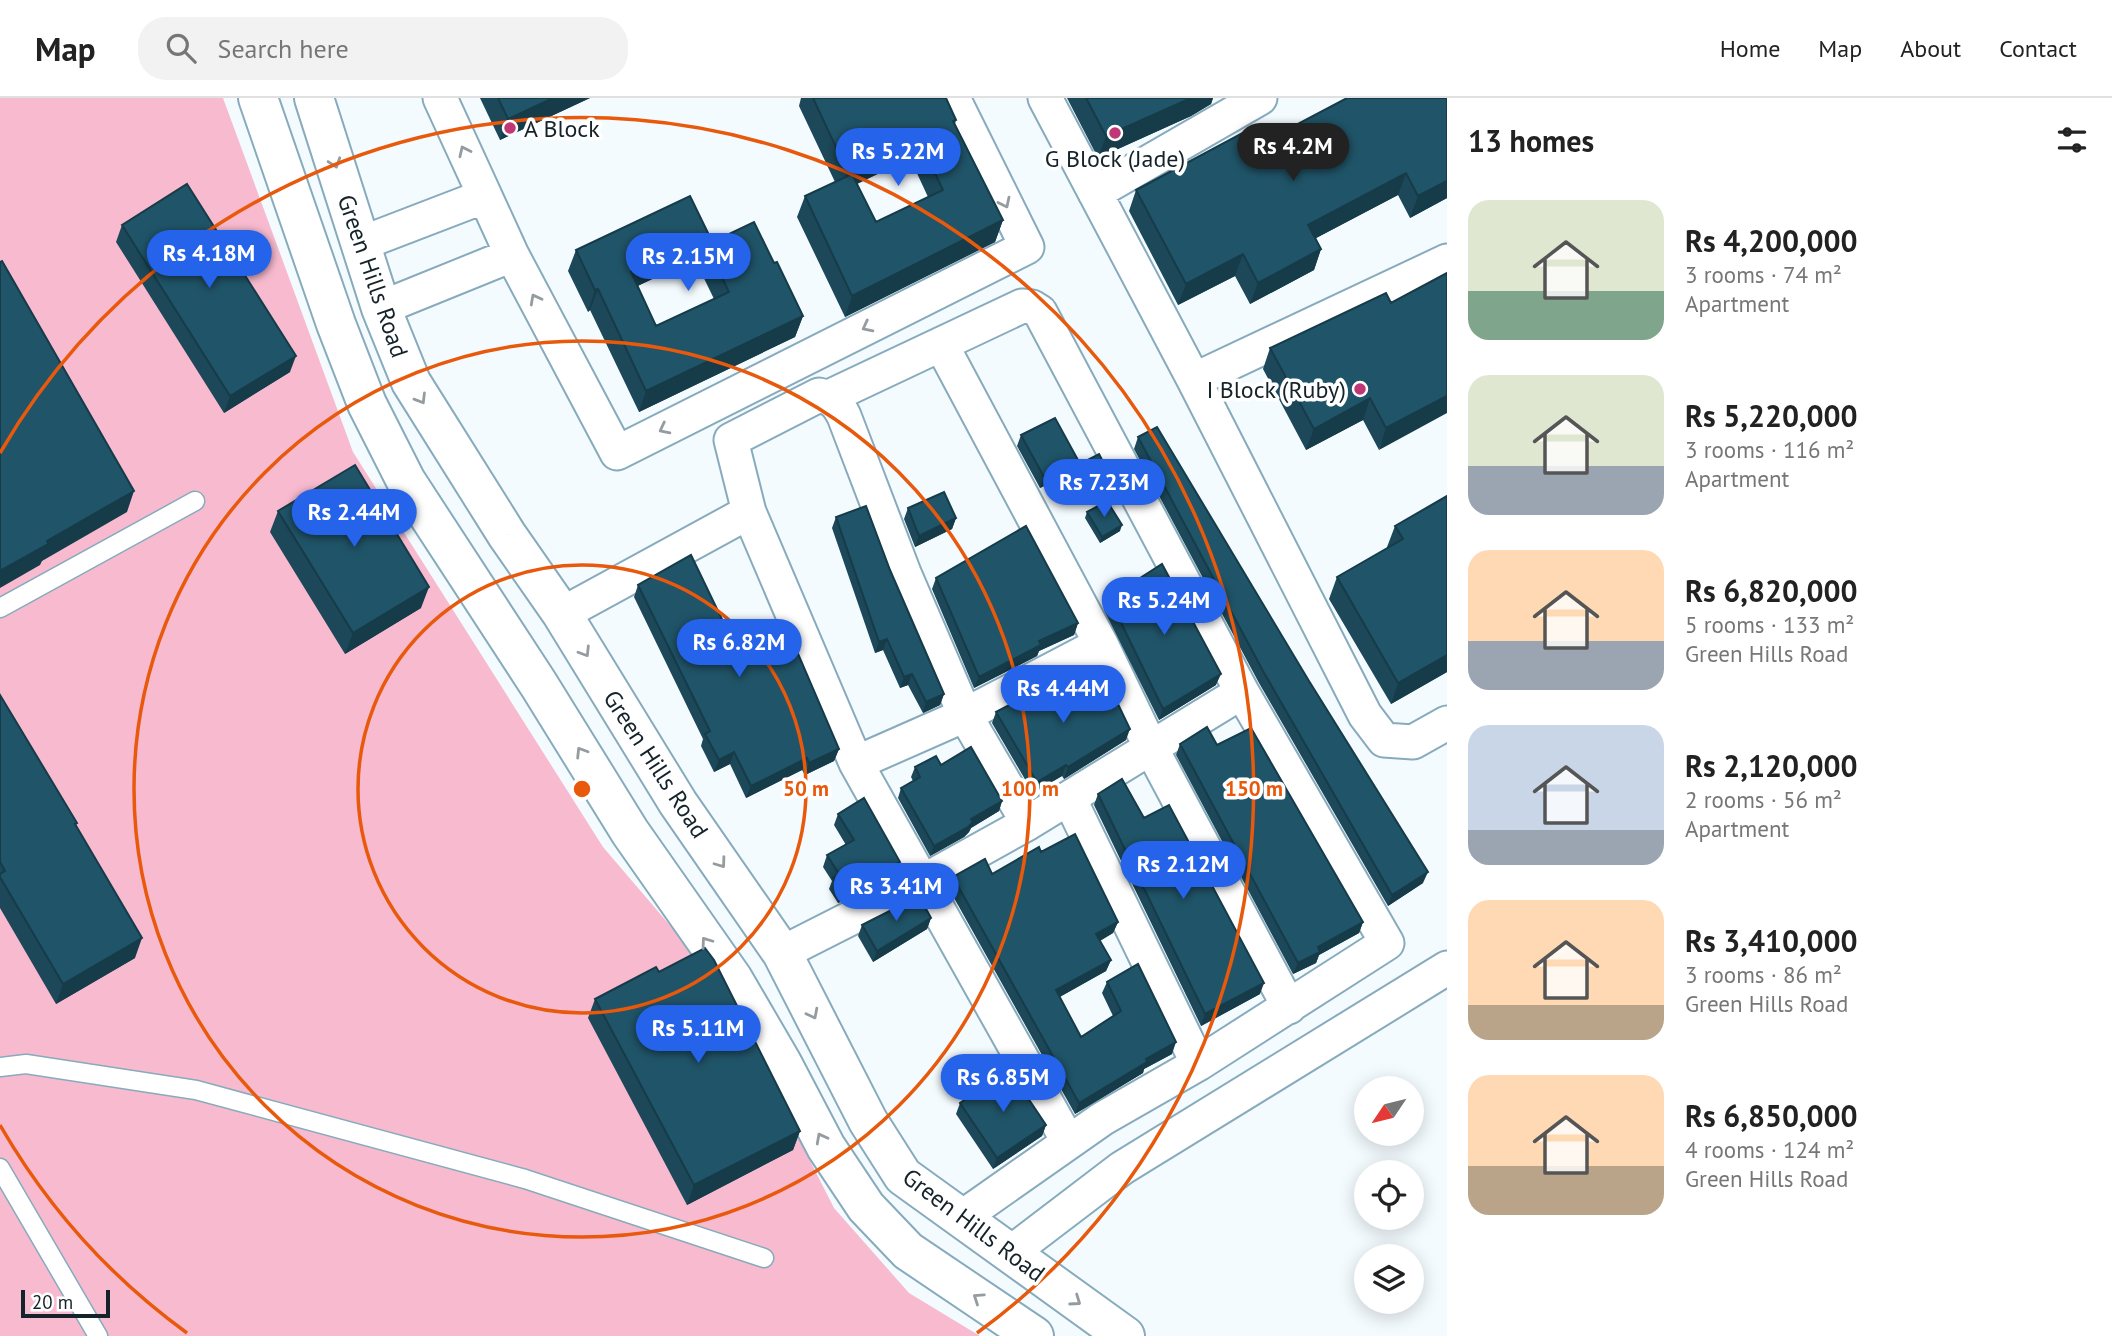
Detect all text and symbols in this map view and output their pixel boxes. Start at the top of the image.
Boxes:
search box [138,17,628,80]
text: Map [35,27,96,70]
icon: search [162,29,200,67]
text: Search here [218,32,349,65]
text: Home [1720,33,1780,64]
text: Map [1818,33,1862,64]
text: About [1900,33,1961,64]
text: Contact [1999,33,2077,64]
place label: A Block [524,113,600,144]
marker: A Block [502,120,518,136]
text: 13 homes [1468,121,1594,160]
icon: filters [2053,121,2091,159]
pin: Rs 4.2M [1228,123,1358,183]
marker: G Block (Jade) [1107,125,1123,141]
pin: Rs 5.22M [826,129,970,188]
text: Rs 4.2M [1253,131,1333,160]
text: Rs 5.22M [852,136,944,165]
place label: G Block (Jade) [1045,143,1185,174]
one-way arrow [458,145,472,158]
one-way arrow [326,157,341,169]
street label: Green Hills Road [331,190,415,362]
one-way arrow [996,196,1010,208]
text: Rs 4,200,000 [1685,221,1858,260]
icon: home [1524,228,1608,312]
pin: Rs 4.18M [137,230,281,290]
pin: Rs 2.15M [616,234,760,293]
text: Rs 4.18M [163,238,255,267]
text: Rs 2.15M [642,241,734,270]
text: 3 rooms · 74 m² [1685,260,1842,289]
text: Apartment [1685,289,1789,318]
one-way arrow [530,294,543,306]
one-way arrow [862,319,874,333]
place label: I Block (Ruby) [1206,374,1346,405]
marker: I Block (Ruby) [1352,381,1368,397]
one-way arrow [413,392,426,405]
text: Rs 5,220,000 [1685,396,1858,435]
icon: home [1524,403,1608,487]
one-way arrow [659,421,671,435]
text: 3 rooms · 116 m² [1685,435,1854,464]
pin: Rs 7.23M [1032,460,1176,519]
text: Apartment [1685,464,1789,493]
text: Rs 7.23M [1059,467,1149,496]
pin: Rs 2.44M [282,490,426,549]
text: Rs 2.44M [308,497,400,526]
text: Rs 6,820,000 [1685,571,1858,610]
pin: Rs 5.24M [1092,578,1236,637]
icon: home [1524,578,1608,662]
text: Rs 5.24M [1118,585,1210,614]
text: 5 rooms · 133 m² [1685,610,1854,639]
pin: Rs 6.82M [667,620,811,679]
text: Rs 6.82M [693,627,785,656]
text: Green Hills Road [1685,639,1848,668]
one-way arrow [576,644,589,657]
pin: Rs 4.44M [991,666,1135,725]
text: Rs 4.44M [1017,673,1109,702]
street label: Green Hills Road [597,684,715,844]
text: Rs 2,120,000 [1685,746,1858,785]
one-way arrow [576,747,589,760]
icon: home [1524,753,1608,837]
text: 50 m [783,775,829,802]
text: 100 m [1001,775,1059,802]
text: 150 m [1225,775,1283,802]
centre of rings [570,777,594,801]
text: 2 rooms · 56 m² [1685,785,1842,814]
text: Apartment [1685,814,1789,843]
pin: Rs 2.12M [1111,842,1255,901]
text: Rs 2.12M [1137,849,1229,878]
one-way arrow [713,855,725,868]
pin: Rs 3.41M [824,864,968,923]
text: Rs 3.41M [850,871,942,900]
text: Rs 3,410,000 [1685,921,1858,960]
icon: home [1524,928,1608,1012]
one-way arrow [702,937,714,950]
text: 3 rooms · 86 m² [1685,960,1842,989]
text: Green Hills Road [1685,989,1848,1018]
pin: Rs 5.11M [626,1006,770,1065]
one-way arrow [805,1007,819,1019]
text: Rs 5.11M [652,1013,744,1042]
pin: Rs 6.85M [931,1054,1075,1114]
text: Rs 6.85M [957,1062,1049,1091]
north arrow [1354,1076,1424,1146]
map controls [1354,1076,1424,1314]
text: Rs 6,850,000 [1685,1096,1858,1135]
icon: home [1524,1103,1608,1187]
one-way arrow [816,1133,829,1145]
text: 4 rooms · 124 m² [1685,1135,1854,1164]
button: locate [1354,1160,1424,1230]
street label: Green Hills Road [897,1161,1051,1289]
text: Green Hills Road [1685,1164,1848,1193]
button: layers [1354,1244,1424,1314]
scale bar [21,1287,110,1319]
text: 20 m [32,1290,73,1314]
one-way arrow [1068,1293,1081,1306]
one-way arrow [972,1294,985,1307]

